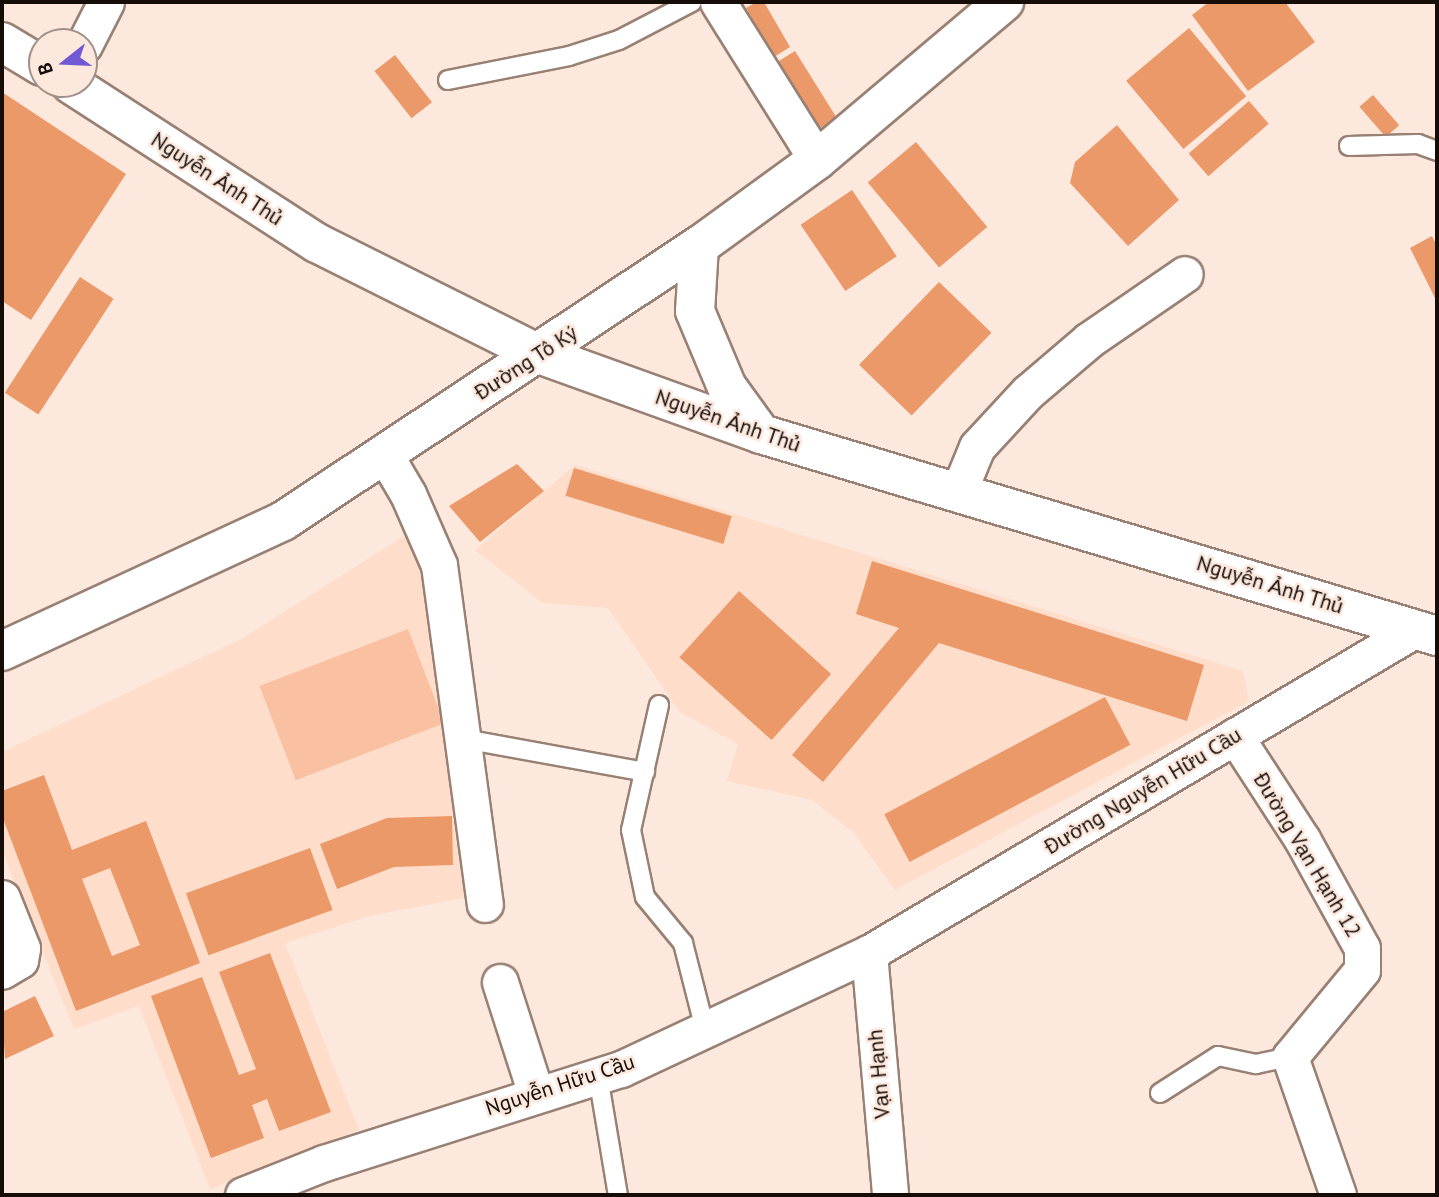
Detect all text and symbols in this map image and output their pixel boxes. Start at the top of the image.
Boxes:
north arrow [28,28,98,98]
text: B [32,60,58,78]
street label: Nguyễn Ảnh Thủ [146,127,288,231]
street label: Đường Tô Ký [470,320,582,406]
street label: Nguyễn Ảnh Thủ [652,384,804,458]
street label: Nguyễn Ảnh Thủ [1193,551,1347,619]
street label: Đường Nguyễn Hữu Cầu [1040,722,1246,860]
street label: Đường Vạn Hạnh 12 [1248,768,1366,942]
street label: Vạn Hạnh [863,1028,895,1120]
street label: Nguyễn Hữu Cầu [482,1049,638,1121]

